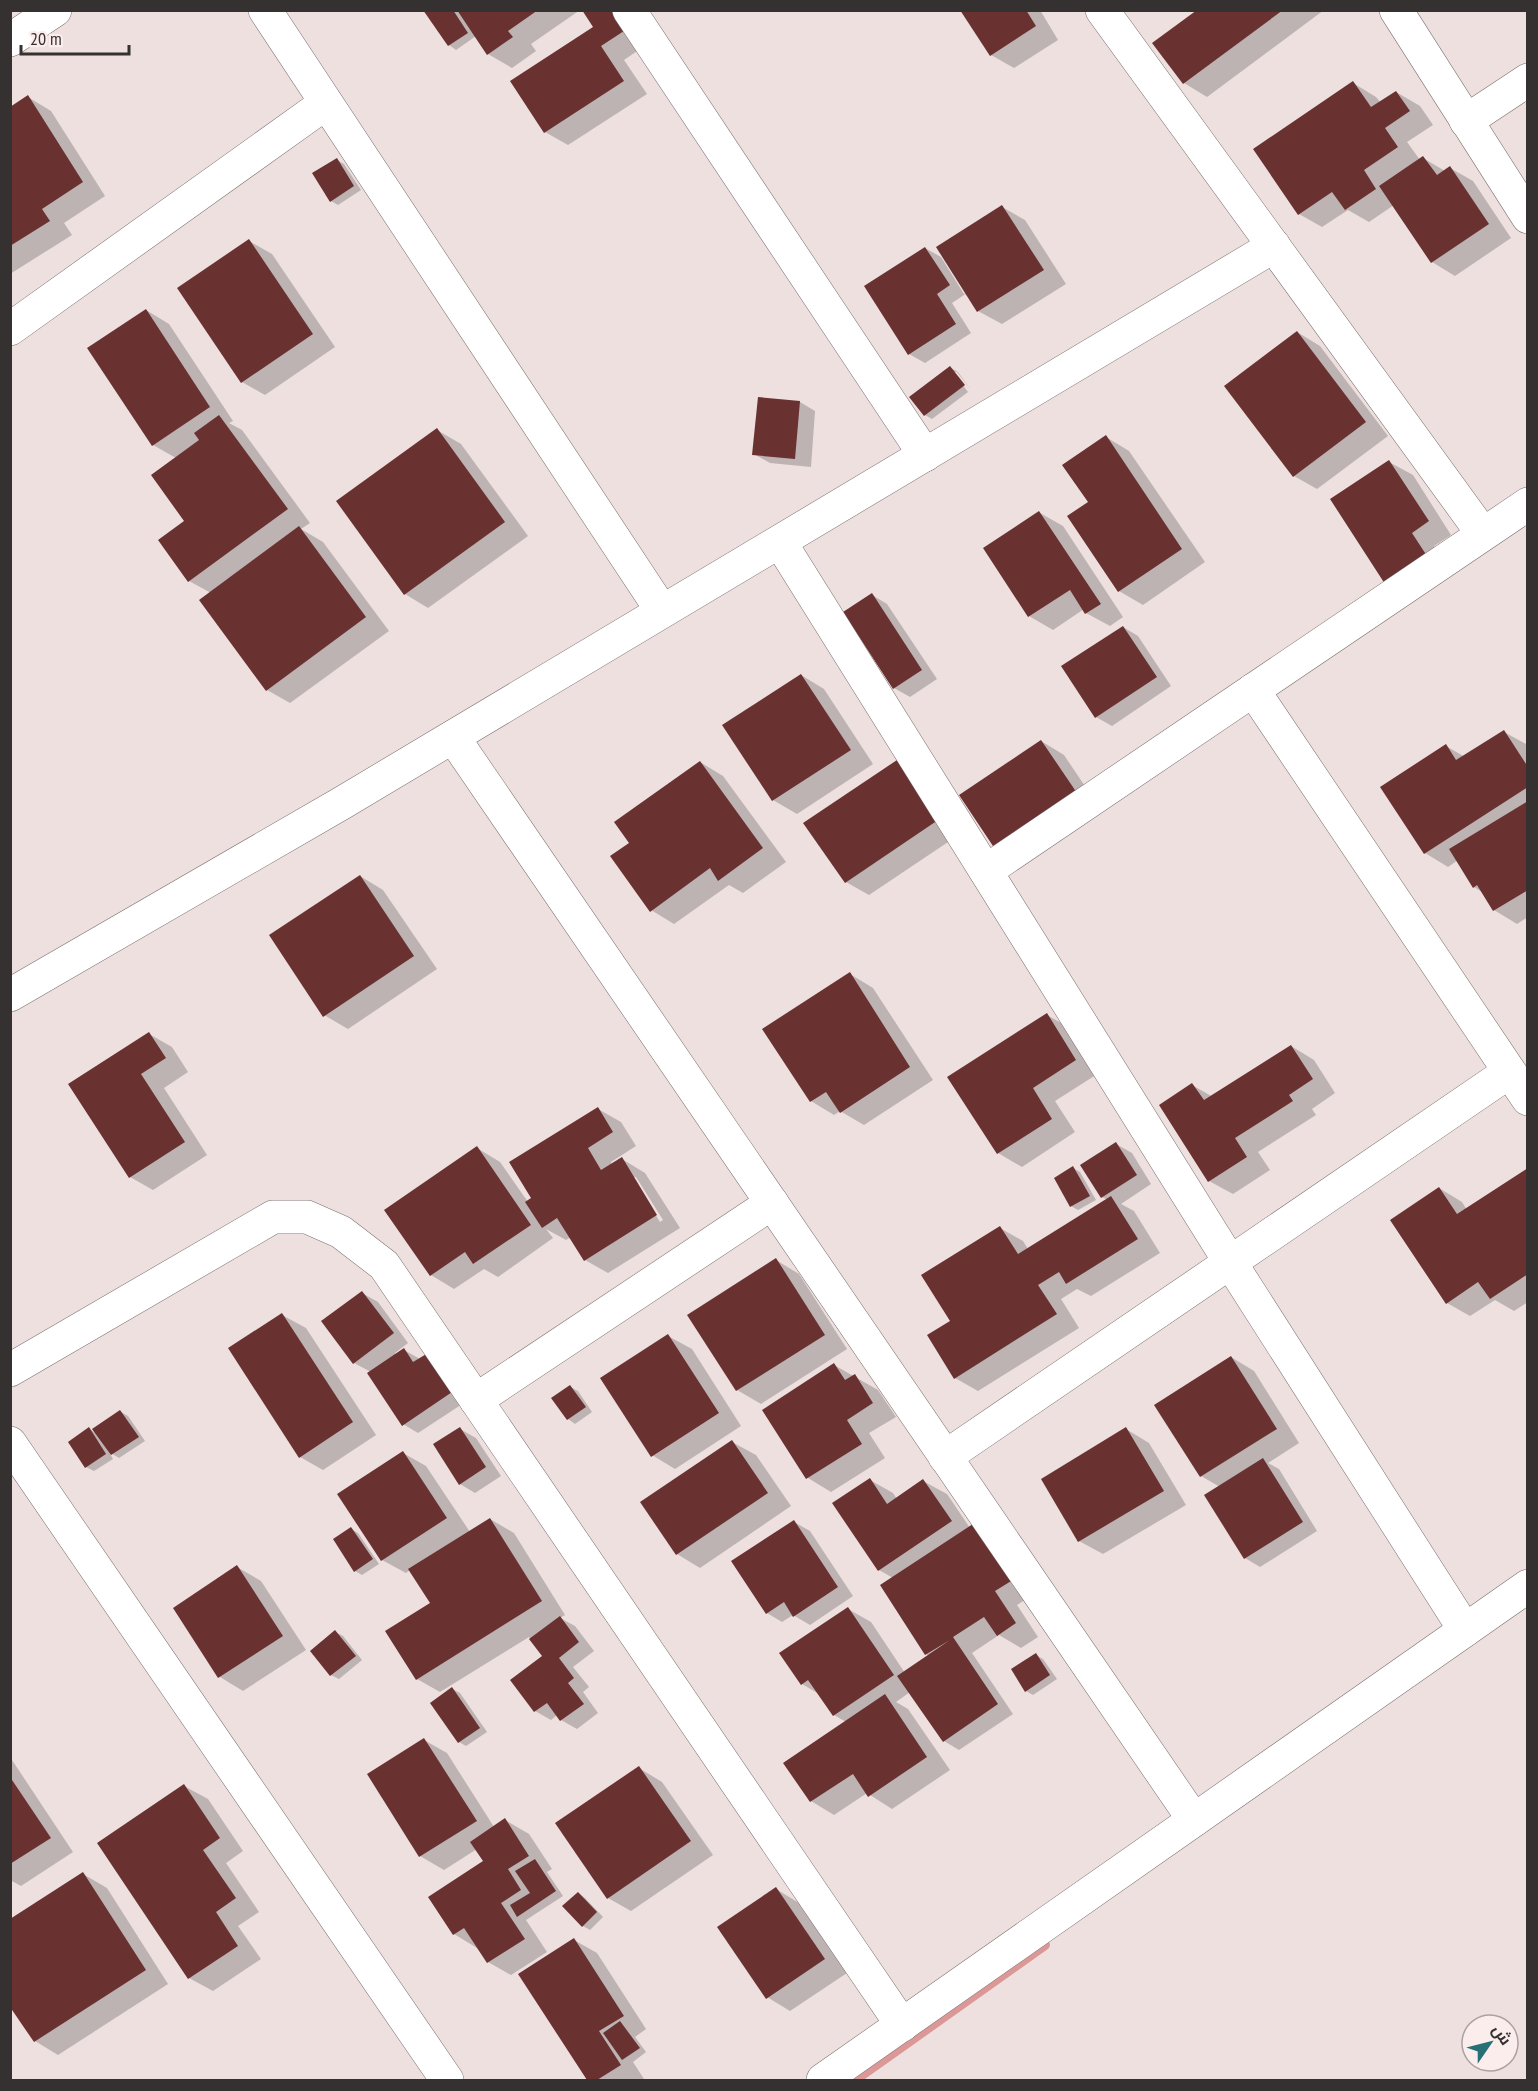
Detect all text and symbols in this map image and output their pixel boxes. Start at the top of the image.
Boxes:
scale bar [21,18,129,56]
text: 20 m [30,27,62,50]
north arrow [1460,2013,1520,2073]
text: ش [1488,2020,1516,2049]

